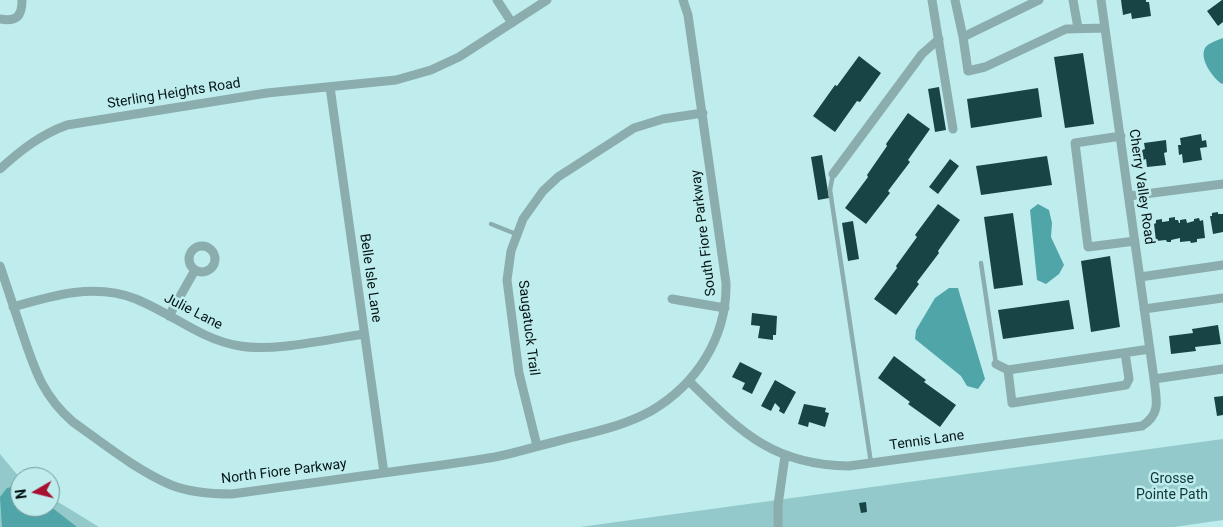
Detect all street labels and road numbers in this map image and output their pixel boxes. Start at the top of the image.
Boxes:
street label: Sterling Heights Road [106,75,242,113]
street label: Cherry Valley Road [1125,128,1157,246]
street label: South Fiore Parkway [688,169,720,297]
street label: Belle Isle Lane [355,233,385,323]
street label: Saugatuck Trail [514,279,542,377]
street label: Julie Lane [161,290,225,334]
street label: Tennis Lane [889,427,965,455]
street label: North Fiore Parkway [220,456,348,488]

